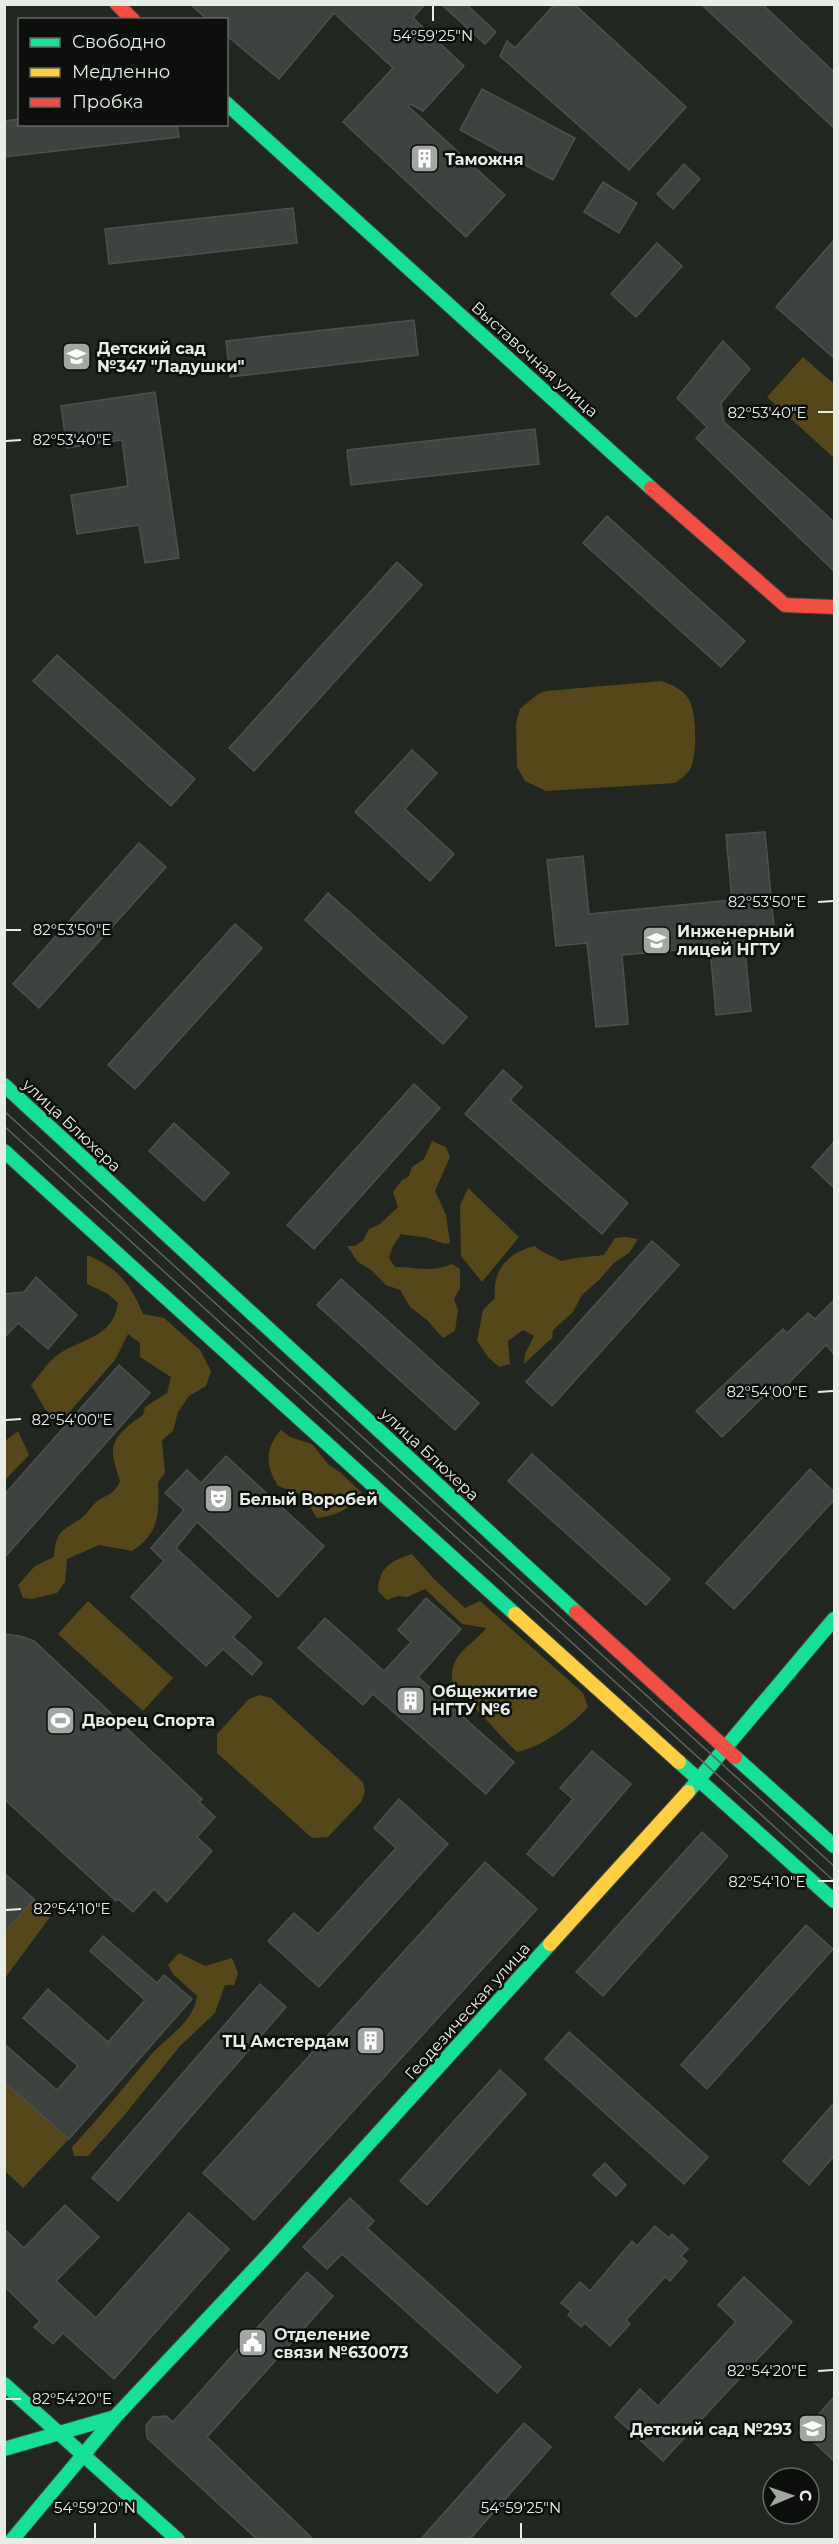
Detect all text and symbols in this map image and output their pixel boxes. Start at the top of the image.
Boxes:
legend [18,18,228,126]
text: 54°59'25"N [393,26,473,45]
text: Свободно [72,31,166,53]
text: Медленно [72,61,170,83]
text: Пробка [72,91,143,113]
building icon: Таможня [408,143,440,175]
place label: Таможня [445,150,523,169]
street label: Выставочная улица [467,298,602,421]
place label: Детский сад №347 "Ладушки" [97,339,245,376]
school or university icon: Детский сад №347 "Ладушки" [60,341,92,373]
text: 82°53'40"E [727,403,807,422]
text: 82°53'40"E [32,430,112,449]
text: 82°53'50"E [728,892,806,911]
text: 82°53'50"E [33,920,111,939]
place label: Инженерный лицей НГТУ [677,922,795,959]
school or university icon: Инженерный лицей НГТУ [640,924,672,956]
street label: улица Блюхера [18,1074,125,1176]
text: 82°54'00"E [726,1382,808,1401]
street label: улица Блюхера [376,1403,483,1505]
text: 82°54'00"E [31,1410,113,1429]
theatre icon: Белый Воробей [202,1483,234,1515]
place label: Белый Воробей [239,1490,378,1509]
place label: Общежитие НГТУ №6 [432,1682,538,1719]
building icon: Общежитие НГТУ №6 [395,1684,427,1716]
sports icon: Дворец Спорта [45,1704,77,1736]
place label: Дворец Спорта [82,1711,215,1730]
text: 82°54'10"E [728,1872,806,1891]
text: 82°54'10"E [33,1899,111,1918]
street label: Геодезическая улица [401,1939,534,2084]
building icon: ТЦ Амстердам [354,2025,386,2057]
place label: ТЦ Амстердам [222,2032,349,2051]
place label: Отделение связи №630073 [274,2325,409,2362]
public building icon: Отделение связи №630073 [237,2327,269,2359]
text: 82°54'20"E [727,2361,807,2380]
text: 82°54'20"E [32,2389,112,2408]
school or university icon: Детский сад №293 [797,2413,829,2445]
place label: Детский сад №293 [630,2420,792,2439]
north arrow [761,2466,821,2526]
text: С [796,2489,815,2502]
text: 54°59'20"N [54,2498,136,2517]
text: 54°59'25"N [481,2498,561,2517]

